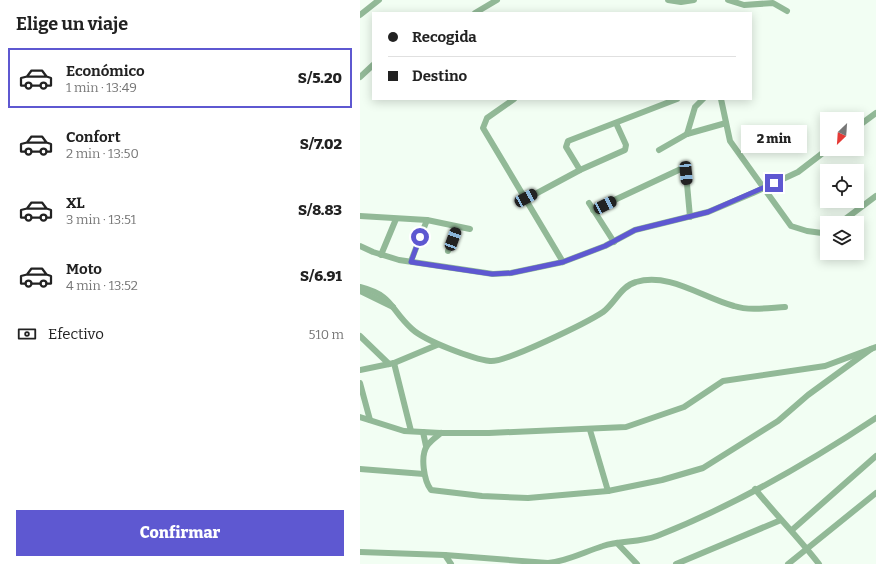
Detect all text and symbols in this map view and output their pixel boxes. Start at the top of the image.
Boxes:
text: Elige un viaje [16,13,128,35]
text: Recogida [412,28,477,46]
icon: car [18,60,54,96]
text: Económico [66,62,145,80]
text: Destino [412,67,467,85]
text: S/5.20 [298,69,342,87]
text: 1 min · 13:49 [66,80,137,95]
north arrow [820,112,864,156]
map controls [820,112,864,260]
callout: 2 min [741,125,807,153]
icon: car [18,126,54,162]
text: Confort [66,128,121,146]
text: 2 min [757,131,791,146]
text: S/7.02 [300,135,342,153]
text: 2 min · 13:50 [66,146,139,161]
car [679,161,693,185]
button: locate [820,164,864,208]
route end [765,174,783,192]
car [513,187,539,209]
icon: car [18,192,54,228]
text: XL [66,194,85,212]
car [592,194,618,216]
text: S/8.83 [298,201,342,219]
text: 3 min · 13:51 [66,212,136,227]
button: layers [820,216,864,260]
car [443,226,463,252]
route start [411,228,429,246]
icon: car [18,258,54,294]
text: Moto [66,260,102,278]
text: S/6.91 [300,267,342,285]
text: 4 min · 13:52 [66,278,138,293]
icon: cash [16,323,38,345]
text: Efectivo [48,325,104,343]
text: 510 m [309,327,344,342]
button: Confirmar [16,510,344,556]

